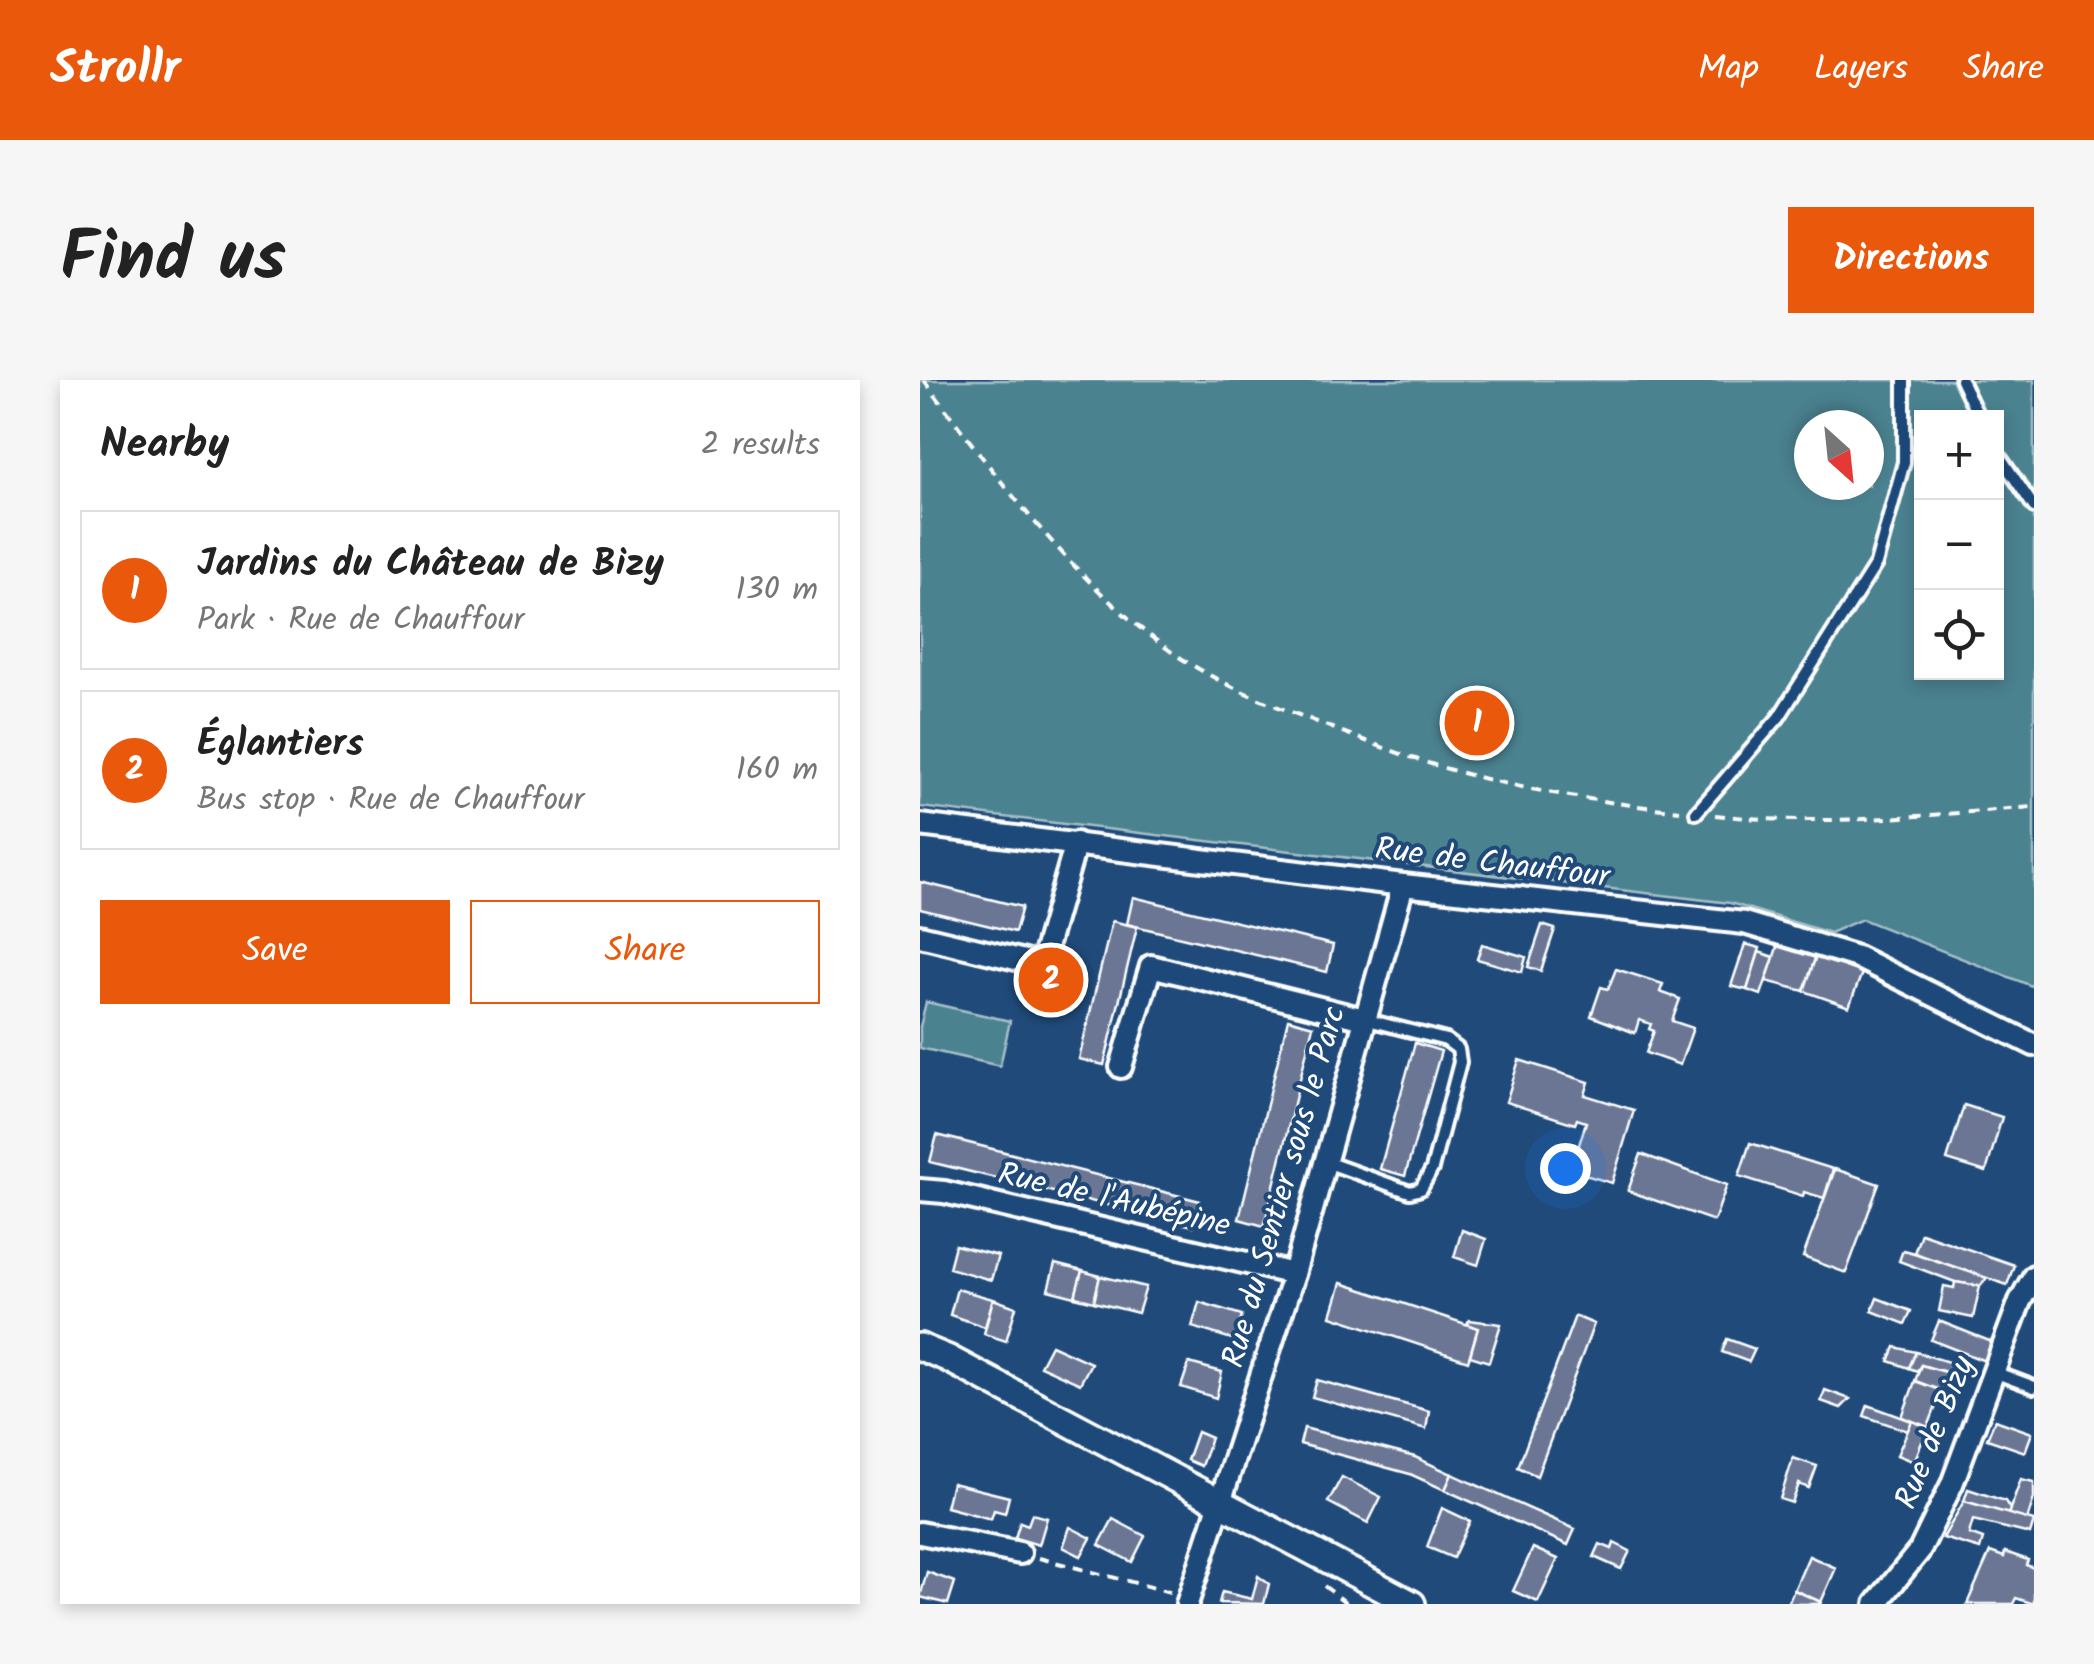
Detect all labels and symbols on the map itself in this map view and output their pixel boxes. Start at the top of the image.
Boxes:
north arrow [1794,410,1884,500]
pin: 1 [1444,686,1510,760]
street label: Rue de Chauffour [1372,824,1615,904]
pin: 2 [1018,942,1084,1018]
street label: Rue du Sentier sous le Parc [1209,1000,1361,1374]
your location [1540,1143,1591,1194]
street label: Rue de l'Aubépine [993,1149,1235,1253]
street label: Rue de Bizy [1882,1348,1990,1517]

